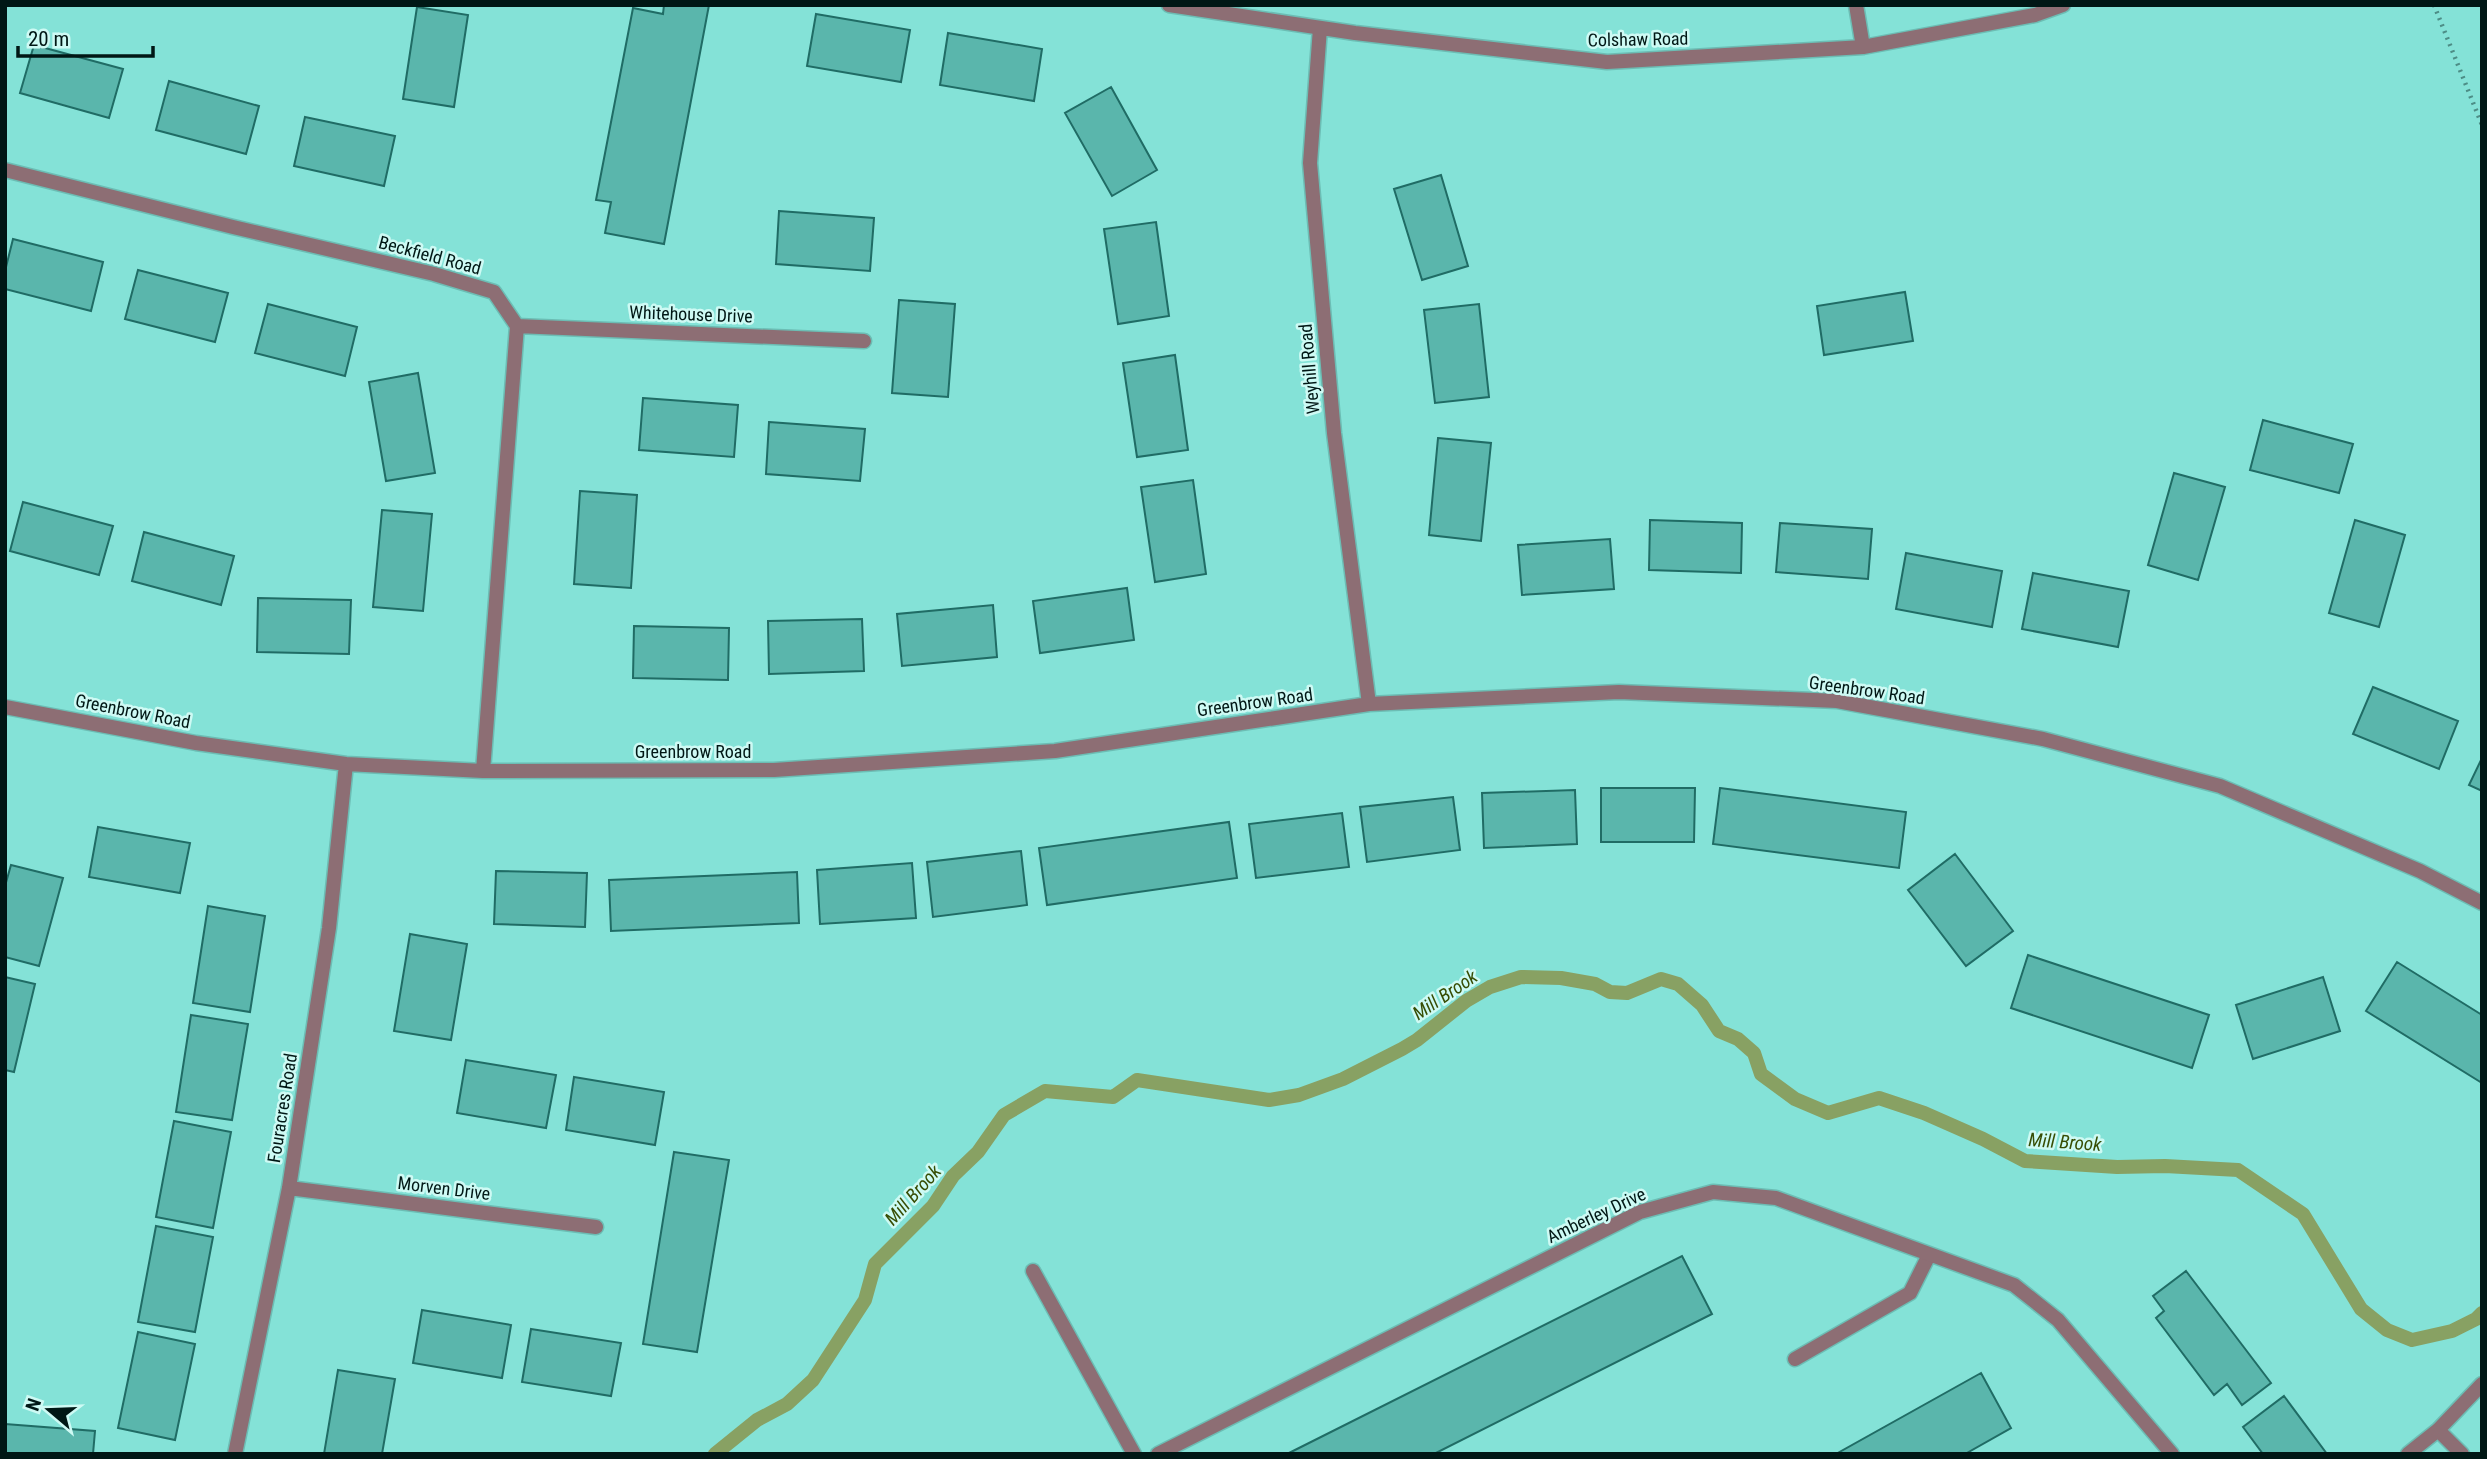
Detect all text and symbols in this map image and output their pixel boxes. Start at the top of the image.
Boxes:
scale bar [18,14,152,58]
text: 20 m [28,27,69,51]
street label: Colshaw Road [1587,28,1689,50]
street label: Beckfield Road [376,231,484,279]
street label: Whitehouse Drive [629,301,753,327]
street label: Weyhill Road [1295,323,1323,415]
street label: Greenbrow Road [1808,671,1926,709]
street label: Greenbrow Road [1196,683,1314,721]
street label: Greenbrow Road [74,690,192,732]
street label: Greenbrow Road [635,741,751,762]
water label: Mill Brook [1408,965,1482,1025]
street label: Fouracres Road [263,1052,301,1164]
water label: Mill Brook [2028,1128,2103,1156]
water label: Mill Brook [880,1160,947,1230]
street label: Morven Drive [397,1172,491,1204]
street label: Amberley Drive [1543,1183,1649,1247]
north arrow [14,1375,84,1445]
text: N [21,1395,46,1414]

